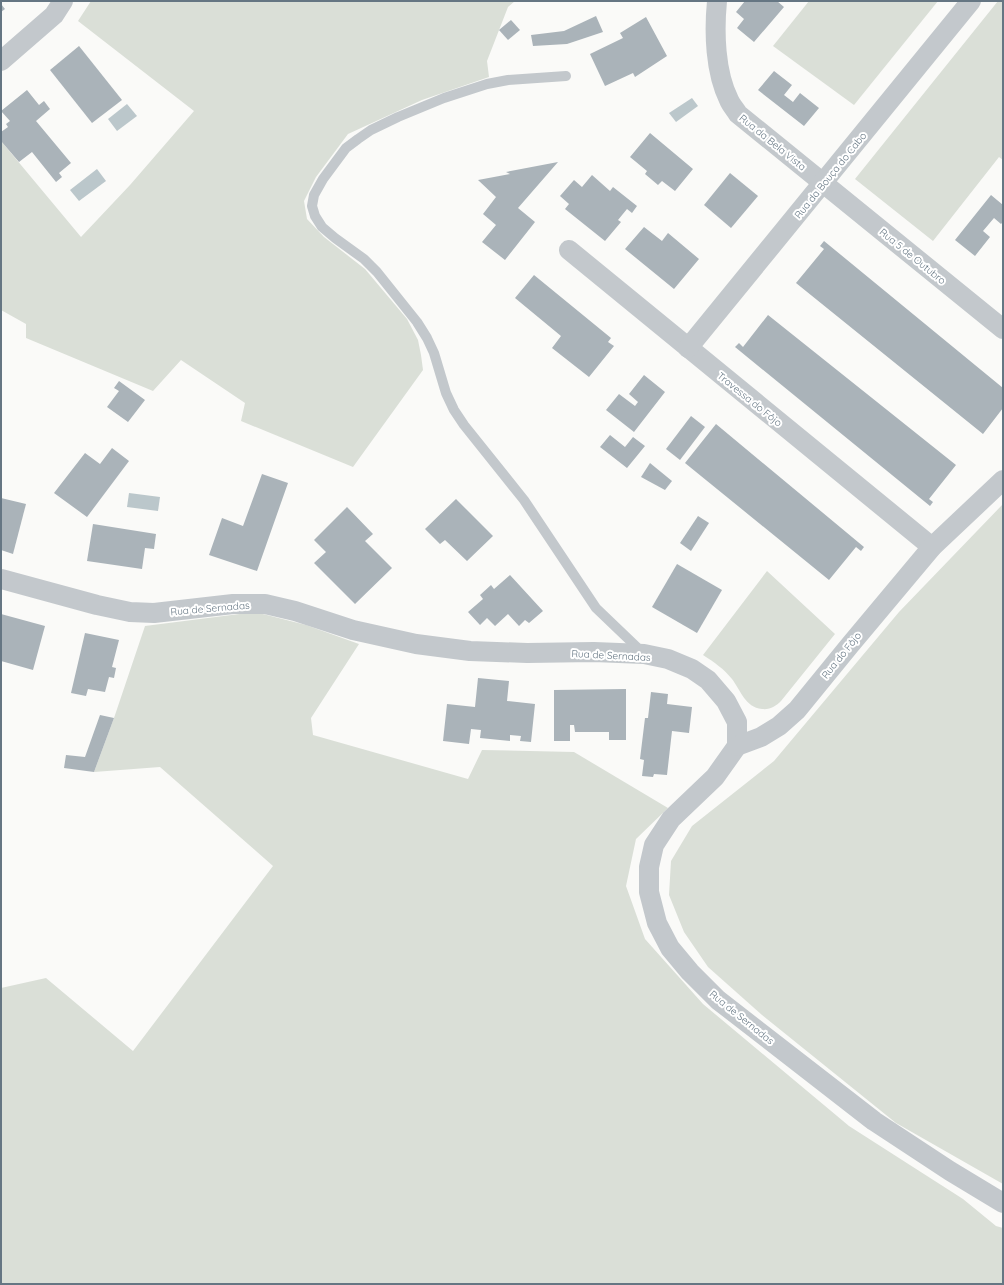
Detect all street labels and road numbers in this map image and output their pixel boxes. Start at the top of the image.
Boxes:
street label: Rua da Bela Vista [737,112,809,173]
street label: Rua da Bouça do Cabo [791,129,869,221]
street label: Rua 5 de Outubro [877,226,949,287]
street label: Travessa do Fôjo [715,369,785,429]
street label: Rua de Sernadas [170,599,250,618]
street label: Rua do Fôjo [819,629,864,681]
street label: Rua de Sernadas [571,647,651,664]
street label: Rua de Sernadas [707,987,777,1048]

